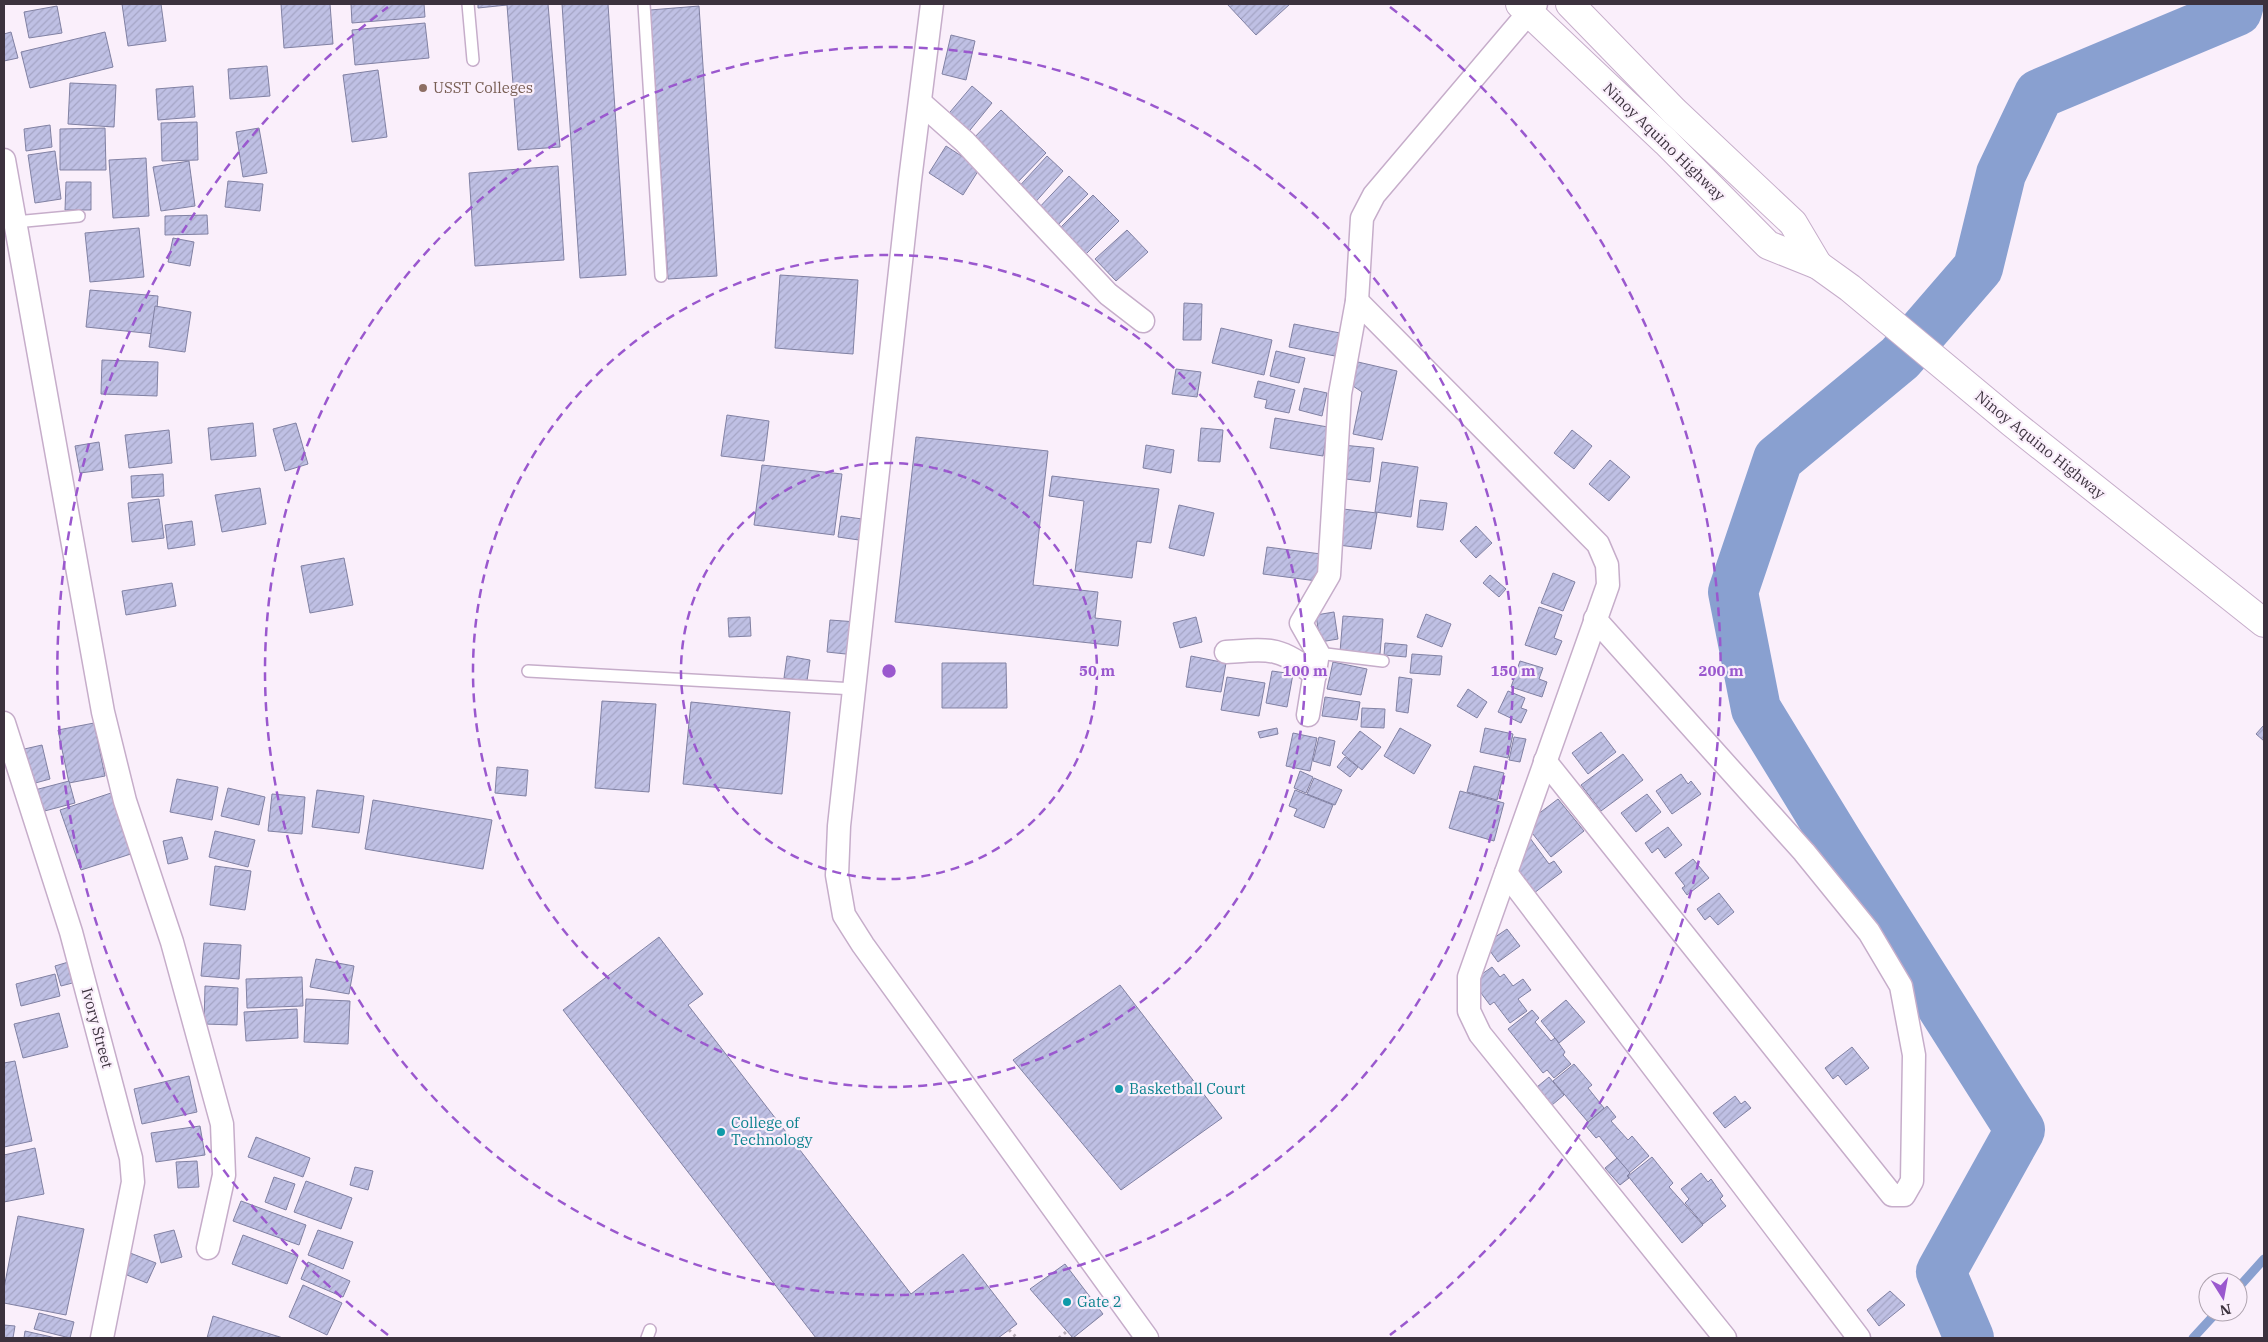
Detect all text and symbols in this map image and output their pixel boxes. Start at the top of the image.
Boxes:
place label: USST Colleges [433,78,533,97]
street label: Ninoy Aquino Highway [1599,79,1729,205]
marker: USST Colleges [417,82,429,94]
street label: Ninoy Aquino Highway [1971,386,2109,503]
text: 50 m [1079,661,1115,680]
text: 100 m [1282,661,1328,680]
text: 150 m [1490,661,1536,680]
text: 200 m [1698,661,1744,680]
centre of rings [880,662,898,680]
street label: Ivory Street [78,986,117,1070]
place label: Basketball Court [1129,1079,1246,1098]
marker: Basketball Court [1113,1083,1125,1095]
place label: College of Technology [731,1113,813,1149]
marker: College of Technology [715,1126,727,1138]
north arrow [2198,1272,2248,1322]
place label: Gate 2 [1077,1292,1122,1311]
marker: Gate 2 [1061,1296,1073,1308]
text: N [2218,1300,2233,1320]

